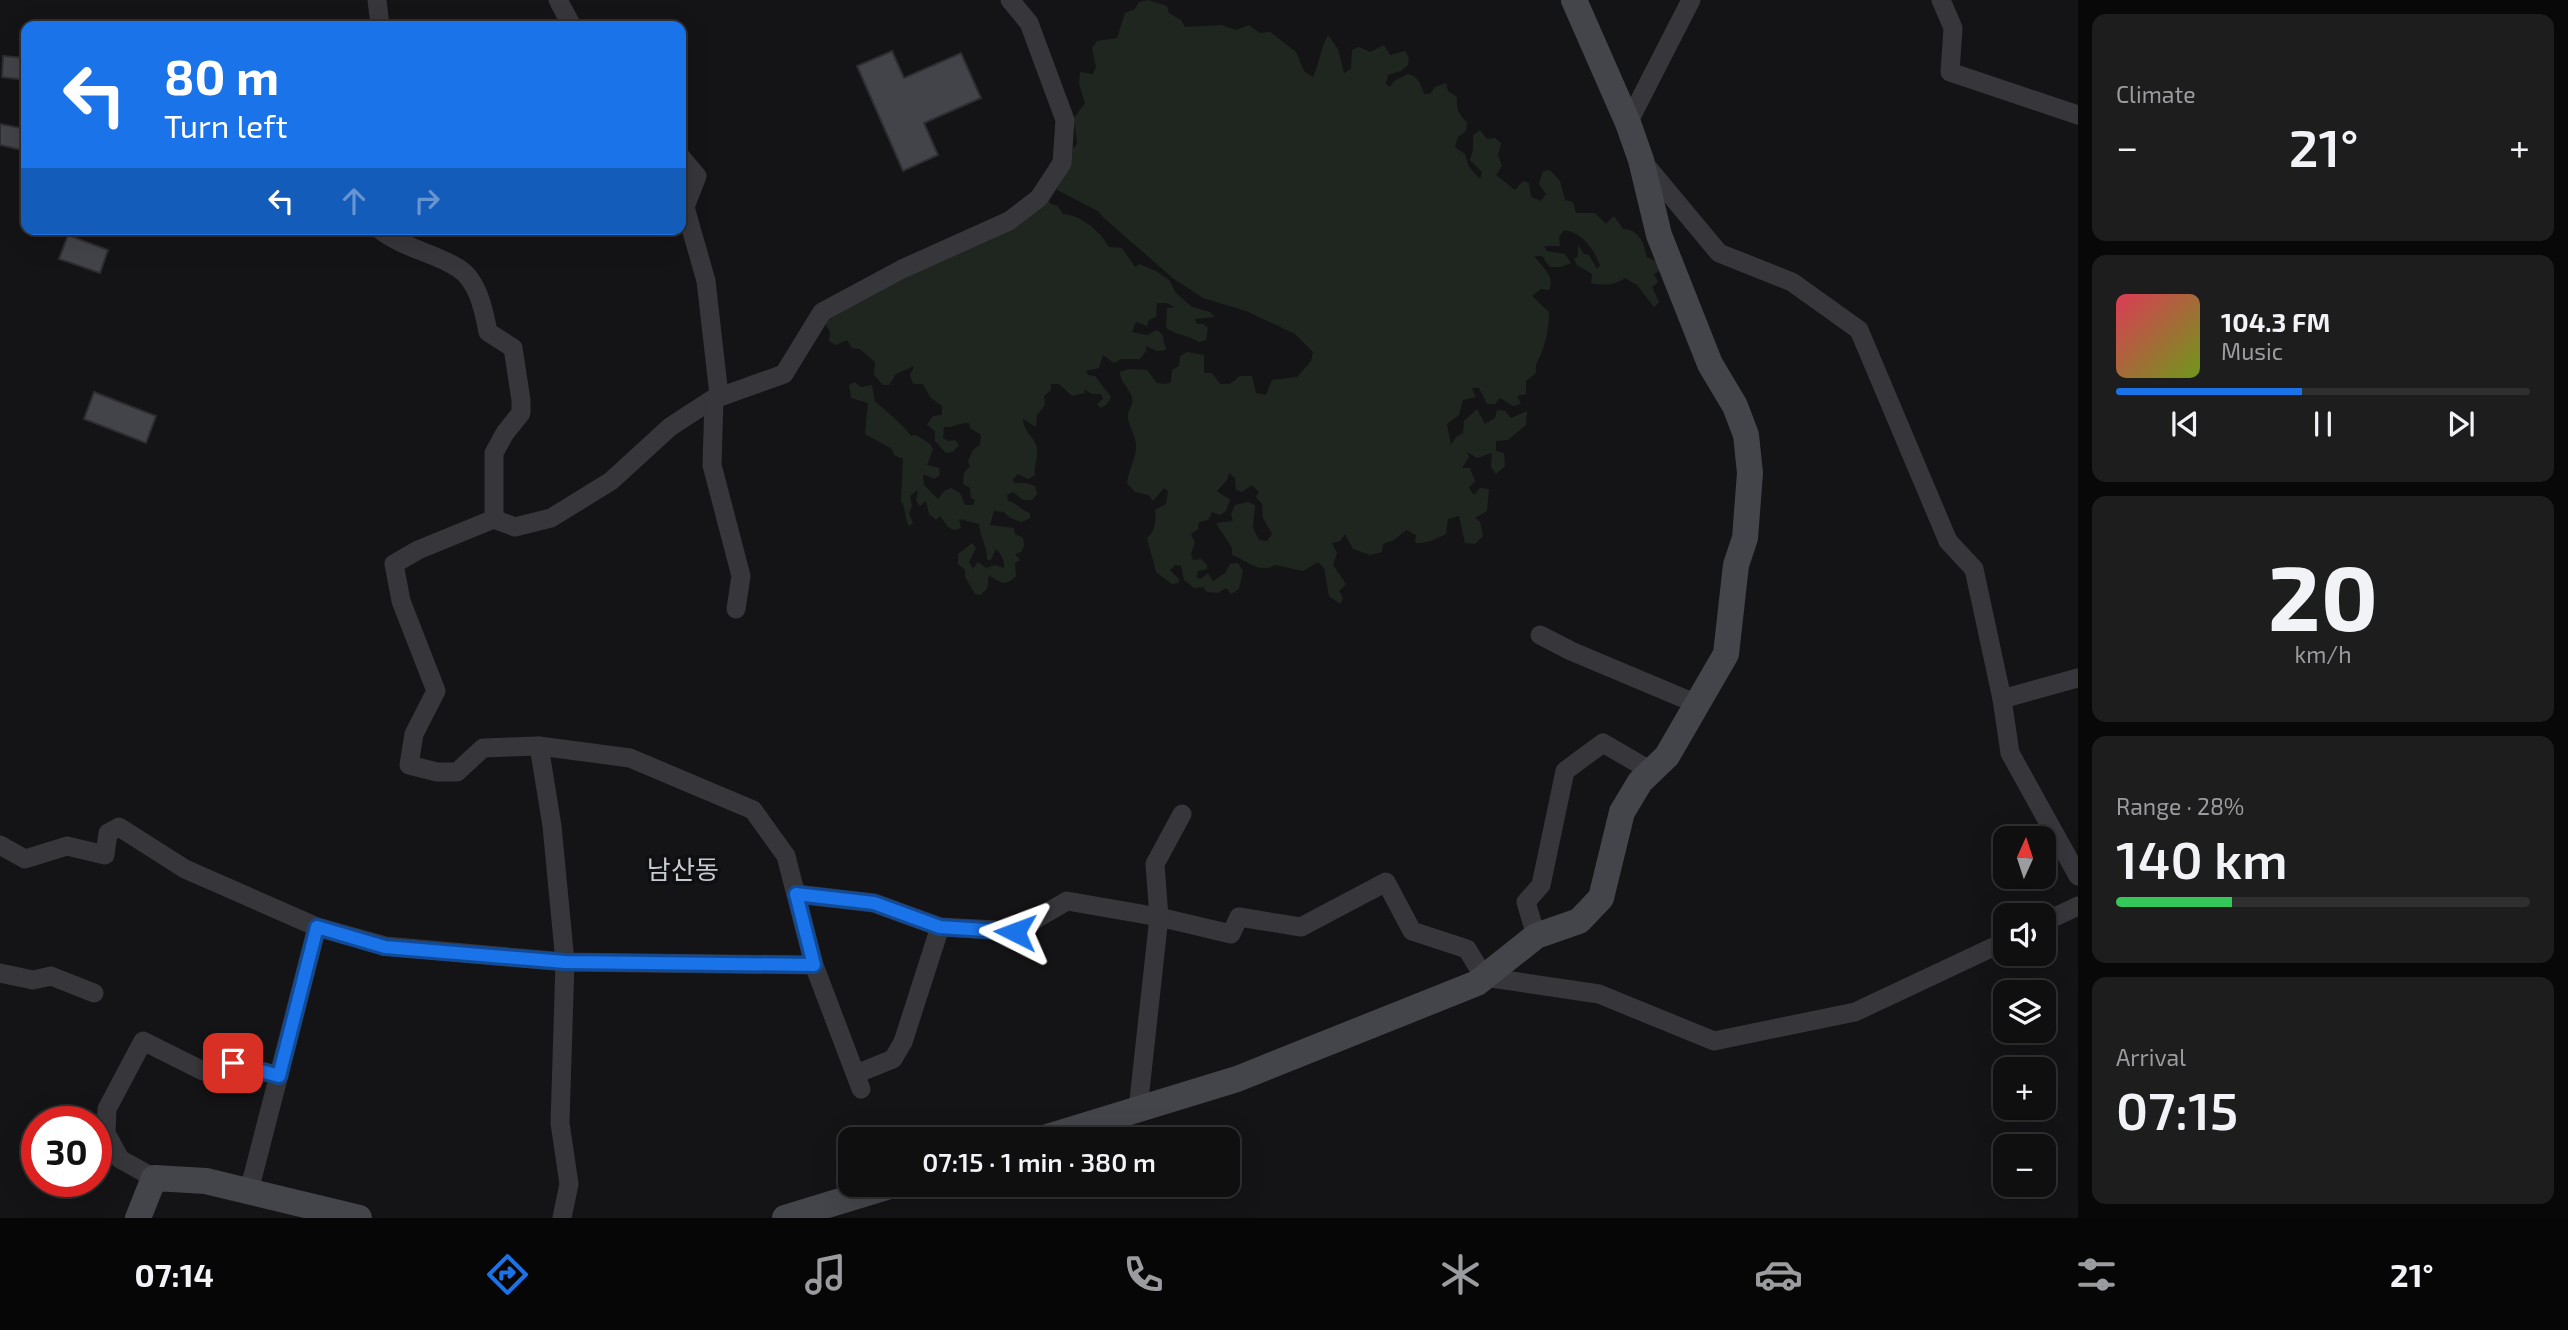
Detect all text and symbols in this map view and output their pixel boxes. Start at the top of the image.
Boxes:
text: 80 m [164,46,279,105]
icon: left [49,49,140,140]
text: Climate [2116,80,2196,108]
text: Turn left [164,106,288,144]
text: 21° [2289,115,2359,177]
text: − [2116,123,2138,169]
text: + [2509,123,2530,169]
icon: left [262,182,300,220]
icon: ahead [335,182,373,220]
icon: right [408,182,446,220]
text: 104.3 FM [2221,306,2330,337]
text: Music [2221,337,2283,365]
icon: previous [2166,405,2204,443]
icon: pause [2304,405,2342,443]
icon: next [2442,405,2480,443]
text: 20 [2268,540,2378,649]
text: km/h [2294,640,2352,668]
text: Range · 28% [2116,792,2244,820]
north arrow [1993,826,2056,889]
map controls [1993,826,2056,1197]
text: 140 km [2116,827,2288,889]
district label: 남산동 [647,853,719,884]
position arrow [978,895,1052,969]
button: sound [1993,903,2056,966]
button: layers [1993,980,2056,1043]
pin [203,1033,263,1093]
text: Arrival [2116,1043,2186,1071]
icon: arrive [214,1044,252,1082]
button: + [1993,1057,2056,1120]
text: 07:15 [2116,1078,2238,1140]
speed limit sign: 30 [21,1106,112,1197]
button: − [1993,1134,2056,1197]
text: 07:15 · 1 min · 380 m [922,1146,1156,1177]
icon: directions [483,1250,532,1299]
icon: music [801,1250,850,1299]
icon: phone [1119,1250,1168,1299]
icon: climate [1436,1250,1485,1299]
icon: car [1754,1250,1803,1299]
icon: filters [2072,1250,2121,1299]
text: 07:14 [134,1255,214,1293]
text: 21° [2390,1255,2434,1293]

